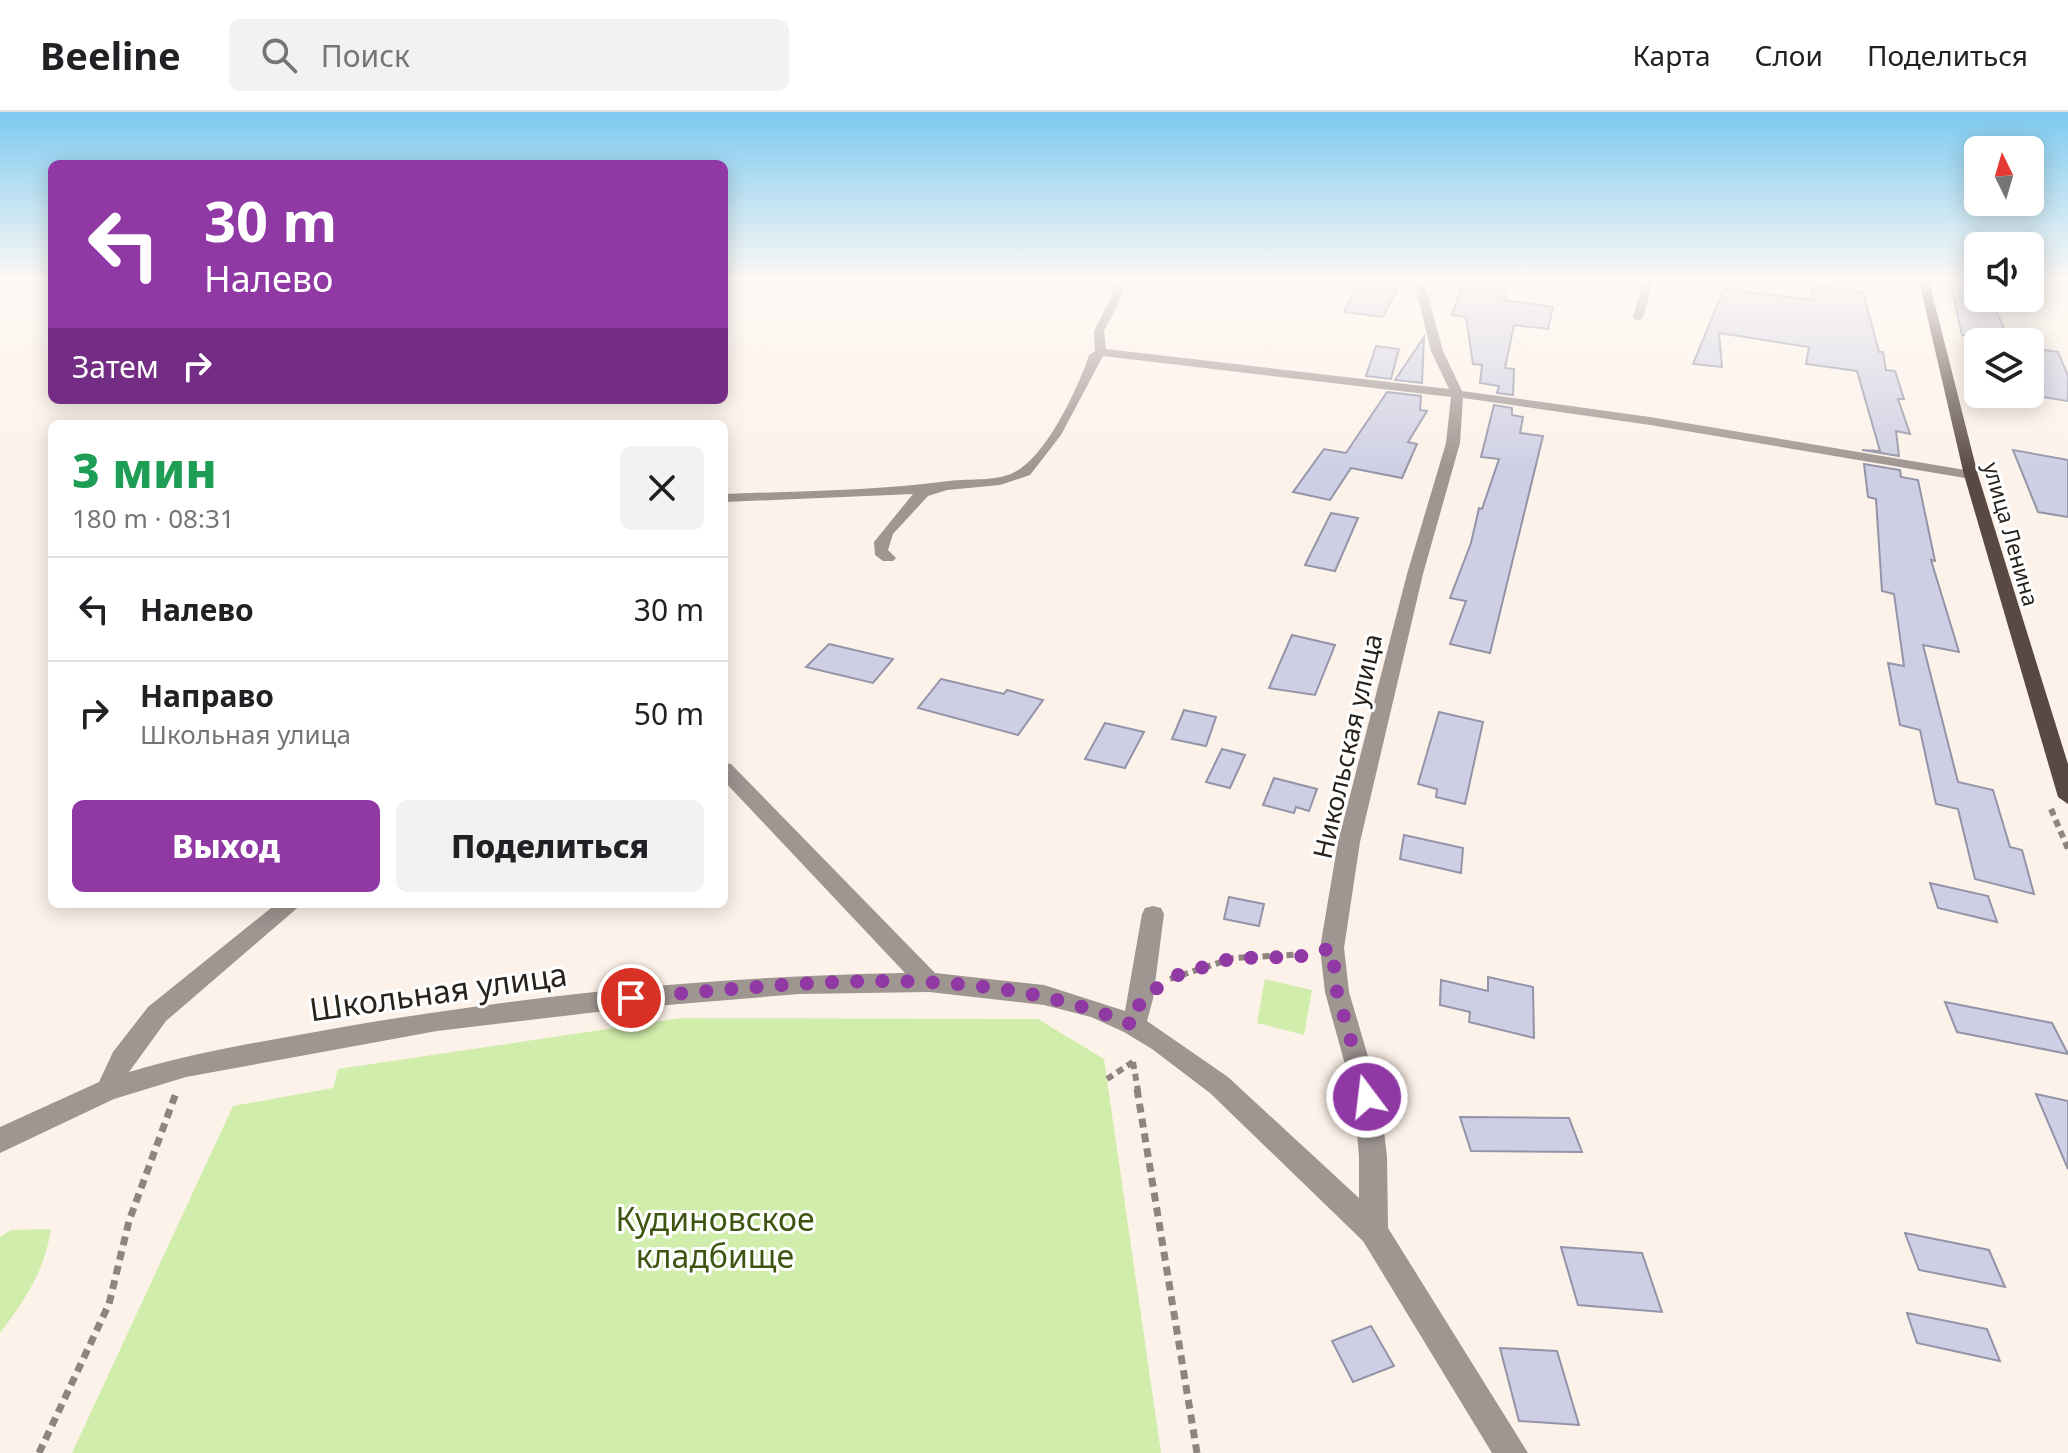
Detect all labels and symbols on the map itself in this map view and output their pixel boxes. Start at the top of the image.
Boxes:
north arrow [1964,136,2044,216]
street label: улица Ленина [1977,458,2047,610]
street label: Никольская улица [1304,630,1390,862]
street label: Школьная улица [306,952,570,1030]
pin [597,964,665,1032]
position arrow [1325,1055,1409,1139]
park label: Кудиновское кладбище [615,1197,815,1277]

